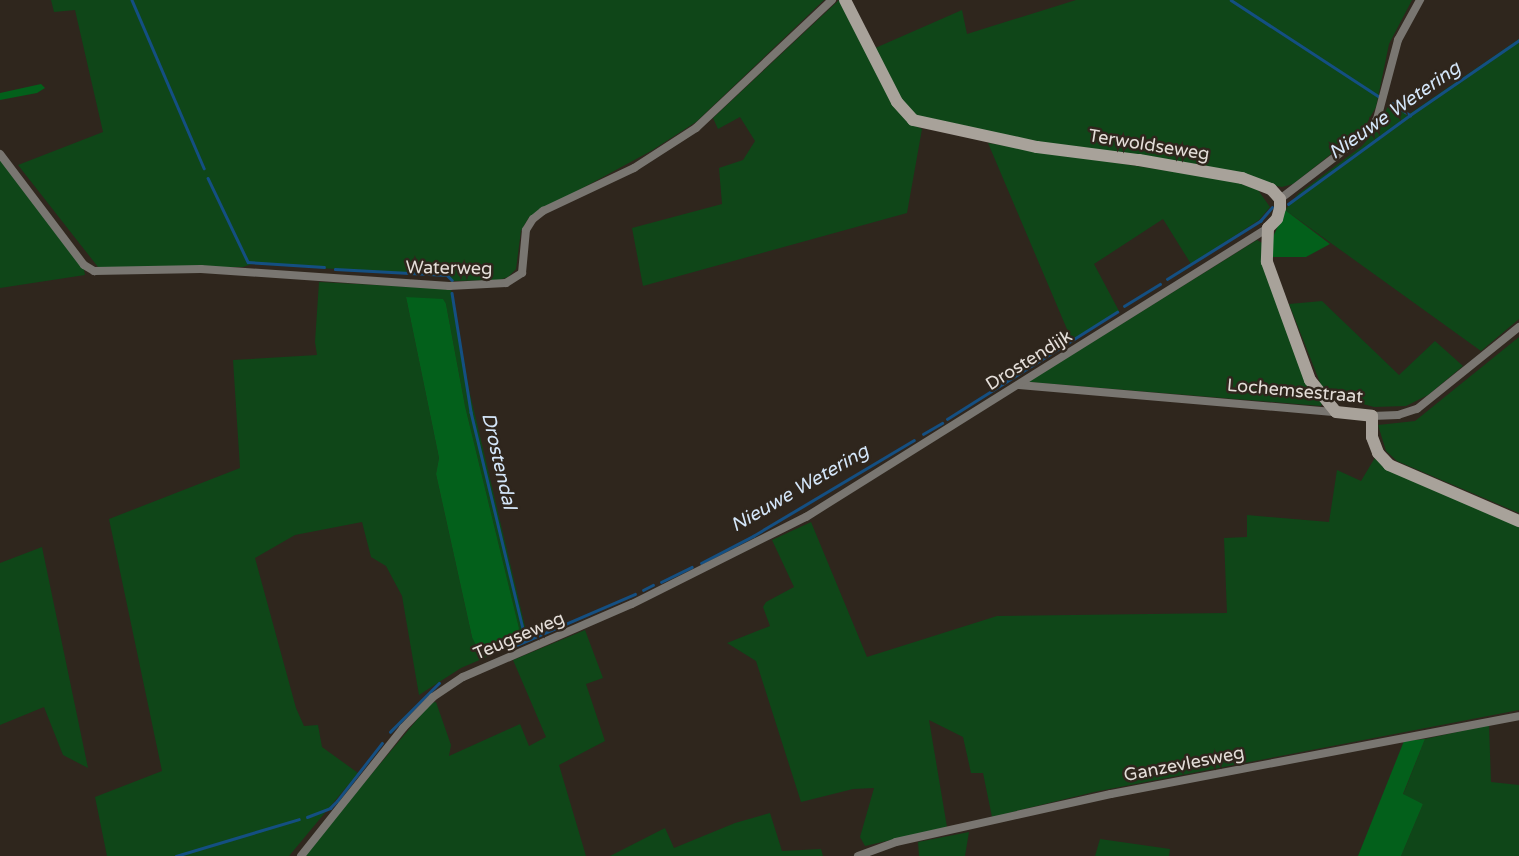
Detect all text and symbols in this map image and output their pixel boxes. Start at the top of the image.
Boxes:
water label: Nieuwe Wetering [1325,57,1465,165]
street label: Terwoldseweg [1087,125,1211,165]
street label: Waterweg [405,256,493,280]
street label: Drostendijk [982,325,1076,395]
street label: Lochemsestraat [1226,374,1364,408]
water label: Drostendal [476,410,520,512]
water label: Nieuwe Wetering [727,440,873,538]
street label: Teugseweg [470,607,568,665]
street label: Ganzevlesweg [1122,742,1246,786]

